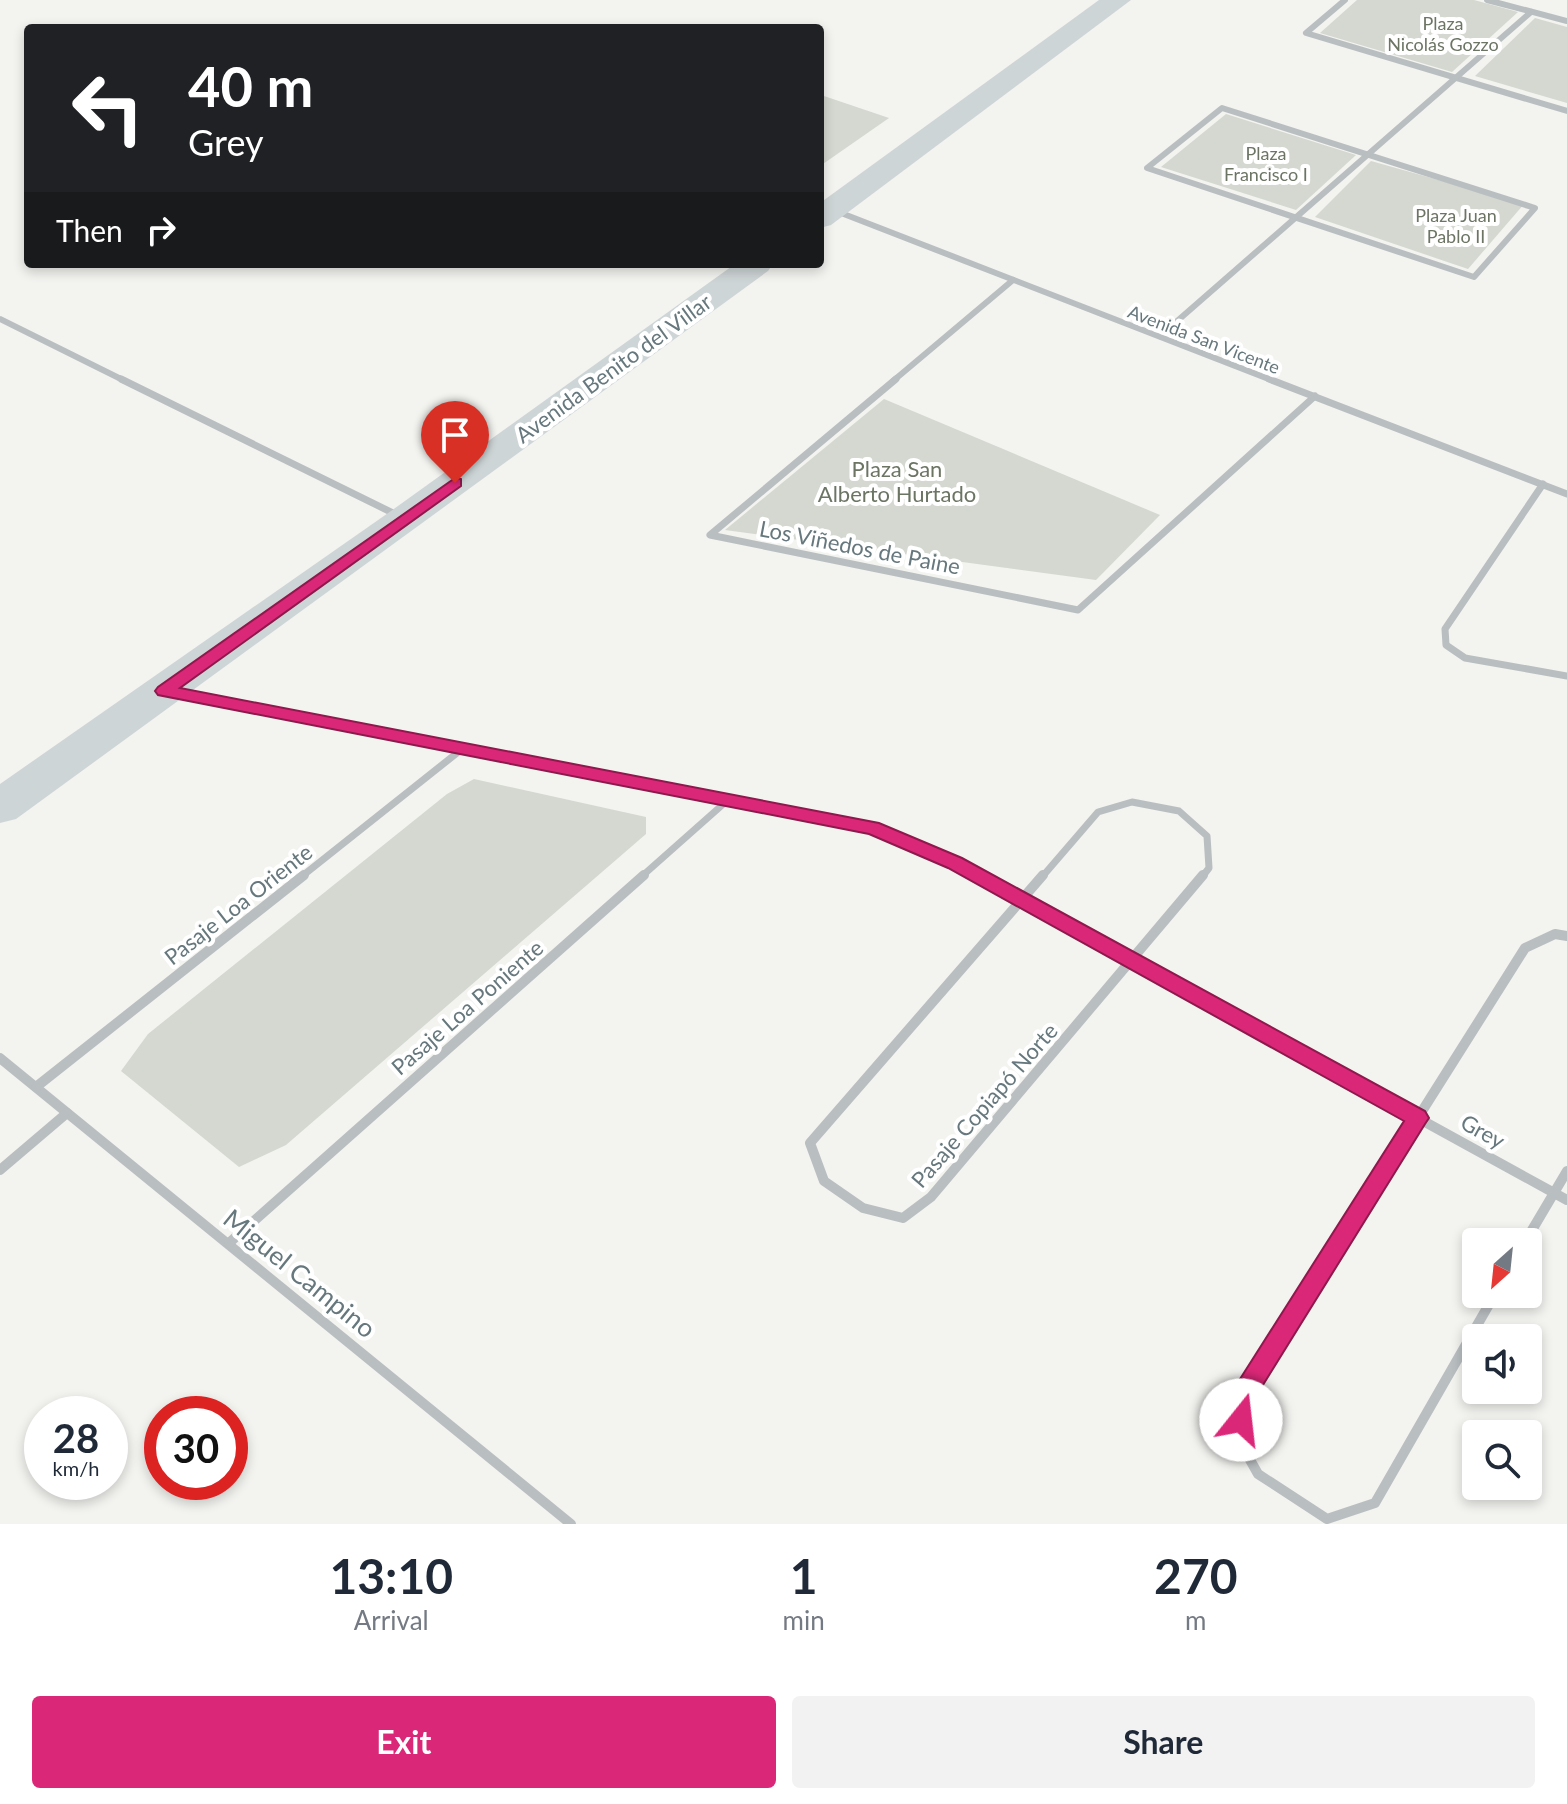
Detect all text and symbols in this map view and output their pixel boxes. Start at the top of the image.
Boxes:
park label: Plaza Nicolás Gozzo [1387,12,1499,55]
text: 40 m [188,52,313,119]
icon: left [56,56,160,160]
text: Grey [188,120,263,164]
park label: Plaza Francisco I [1224,142,1308,185]
park label: Plaza Juan Pablo II [1415,204,1497,247]
icon: right [139,208,183,252]
text: Then [56,212,123,248]
street label: Avenida Benito del Villar [510,288,716,448]
street label: Avenida San Vicente [1125,300,1283,378]
pin [421,401,489,483]
icon: arrive [433,413,477,457]
park label: Plaza San Alberto Hurtado [818,455,976,507]
street label: Los Viñedos de Paine [757,514,963,580]
street label: Pasaje Loa Oriente [159,838,317,970]
street label: Pasaje Loa Poniente [386,934,548,1080]
street label: Pasaje Copiapó Norte [905,1017,1063,1193]
street label: Grey [1456,1108,1510,1154]
street label: Miguel Campino [217,1202,383,1344]
north arrow [1462,1228,1542,1308]
map controls [1462,1228,1542,1500]
button: sound [1462,1324,1542,1404]
position arrow [1199,1378,1283,1462]
speed limit sign: 30 [144,1396,248,1500]
text: 28 [53,1414,99,1462]
button: search [1462,1420,1542,1500]
text: km/h [53,1456,99,1480]
text: 13:10 [329,1547,453,1604]
text: 1 [790,1547,818,1604]
text: 270 [1154,1547,1238,1604]
text: Arrival [354,1604,429,1636]
text: min [783,1604,825,1636]
text: m [1185,1604,1207,1636]
button: Exit [32,1696,776,1788]
button: Share [792,1696,1535,1788]

